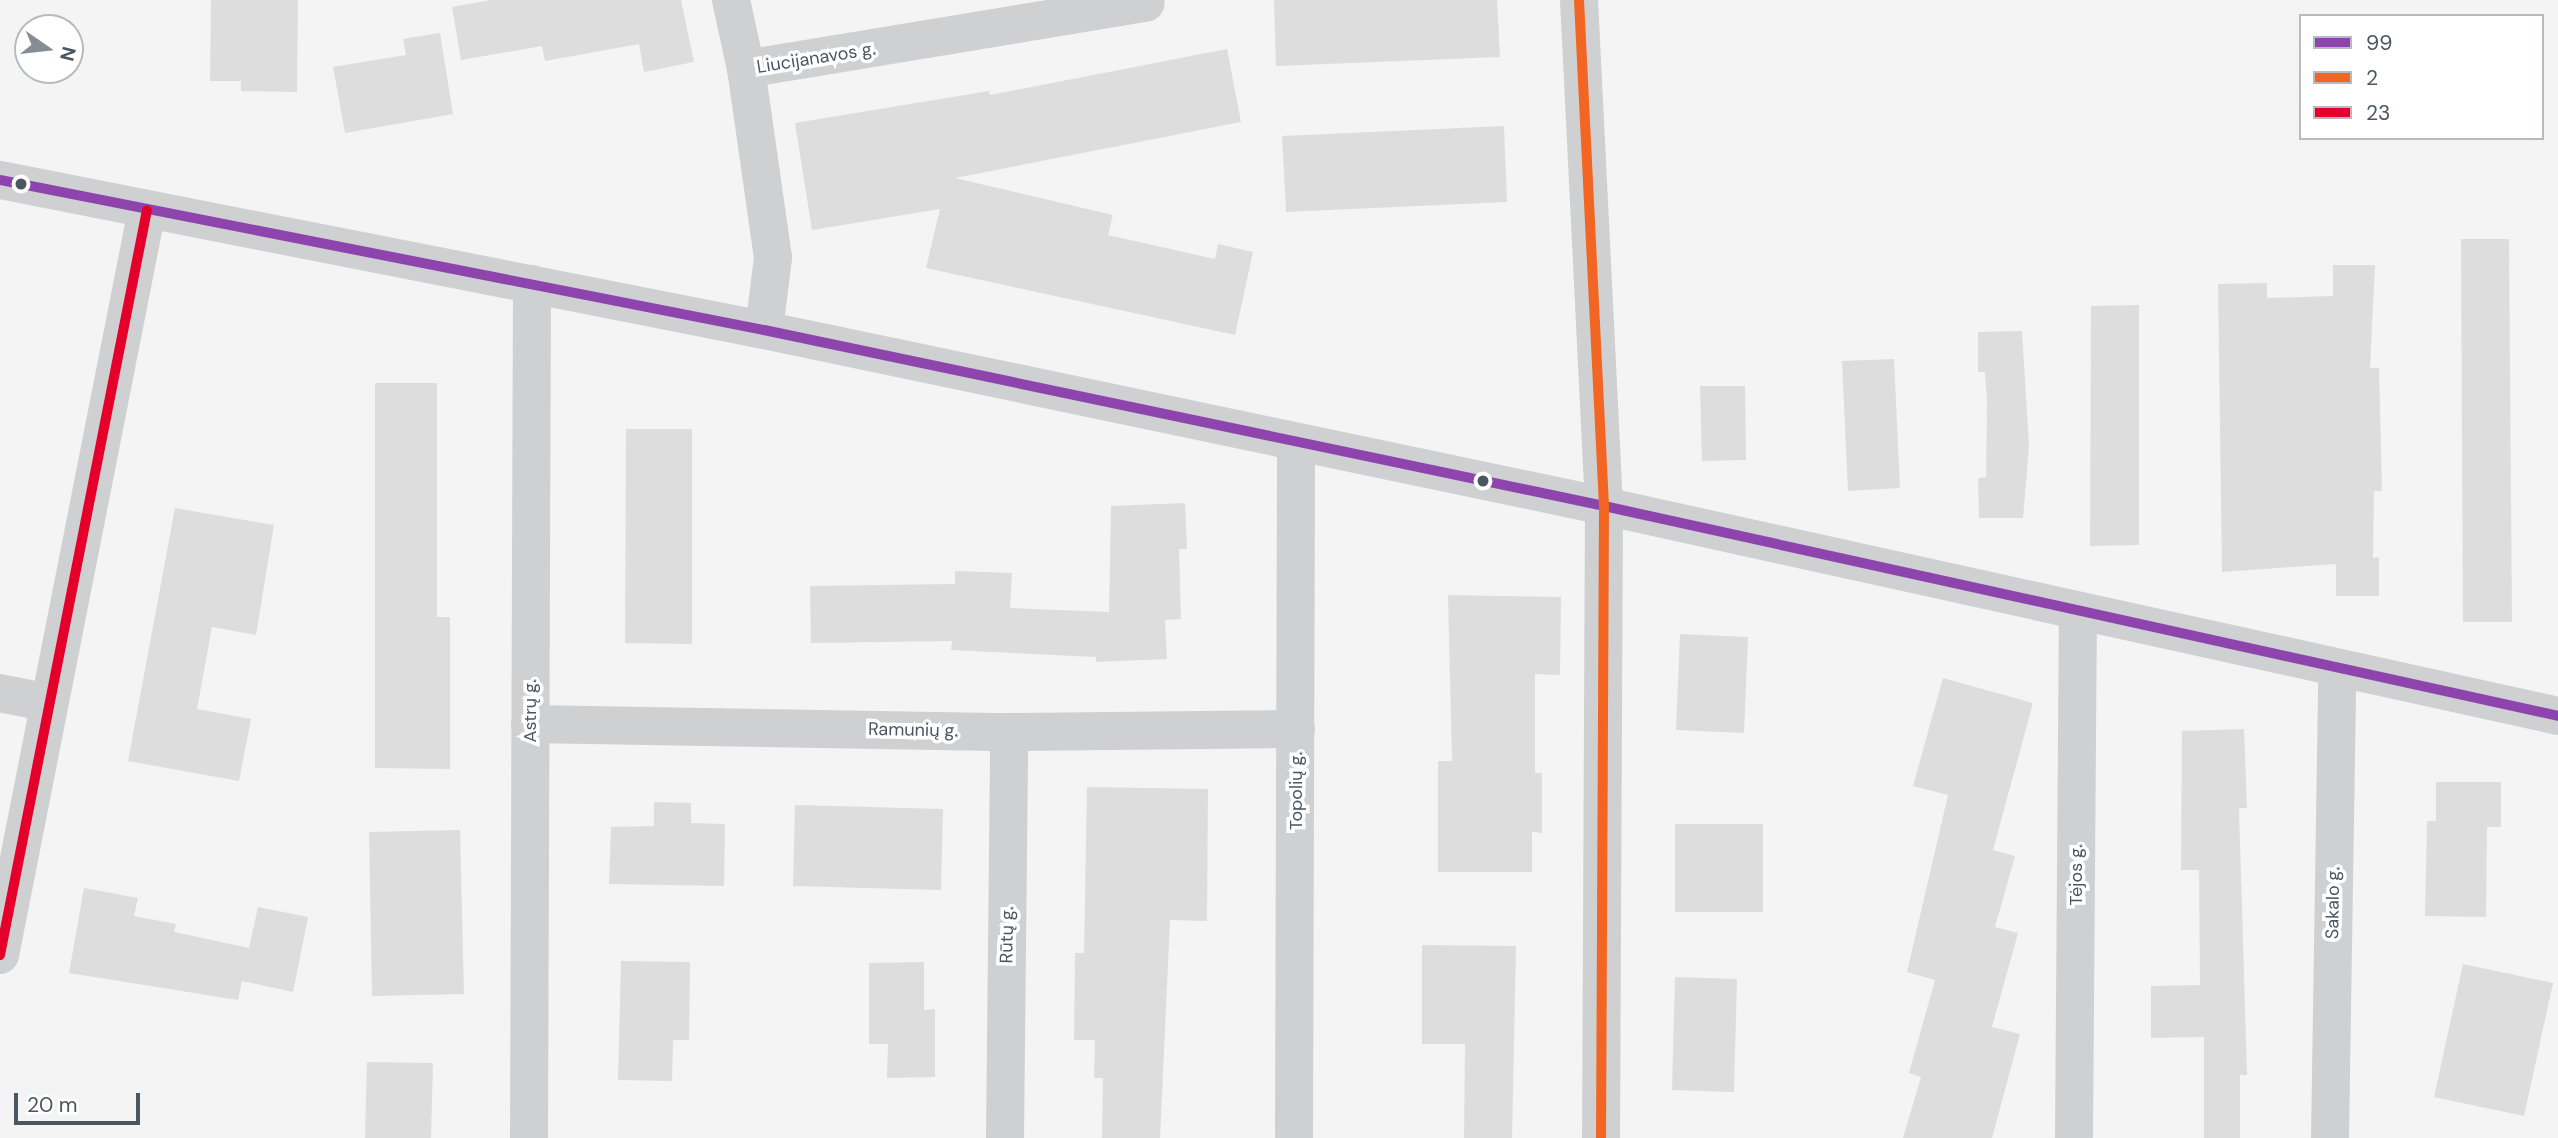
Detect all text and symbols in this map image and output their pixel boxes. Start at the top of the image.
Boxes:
north arrow [14,14,84,84]
legend [2299,14,2544,140]
text: 99 [2366,29,2392,57]
street label: Liucijanavos g. [755,38,877,78]
text: N [54,44,82,63]
text: 2 [2366,64,2378,92]
text: 23 [2366,99,2391,127]
unlabelled marker [14,177,28,191]
unlabelled marker [1476,474,1490,488]
street label: Astrų g. [519,679,541,743]
street label: Ramunių g. [868,718,958,742]
street label: Topolių g. [1285,752,1307,830]
street label: Tėjos g. [2065,844,2087,906]
street label: Sakalo g. [2322,867,2344,939]
street label: Rūtų g. [996,906,1018,964]
scale bar [18,1078,144,1122]
text: 20 m [27,1091,78,1119]

